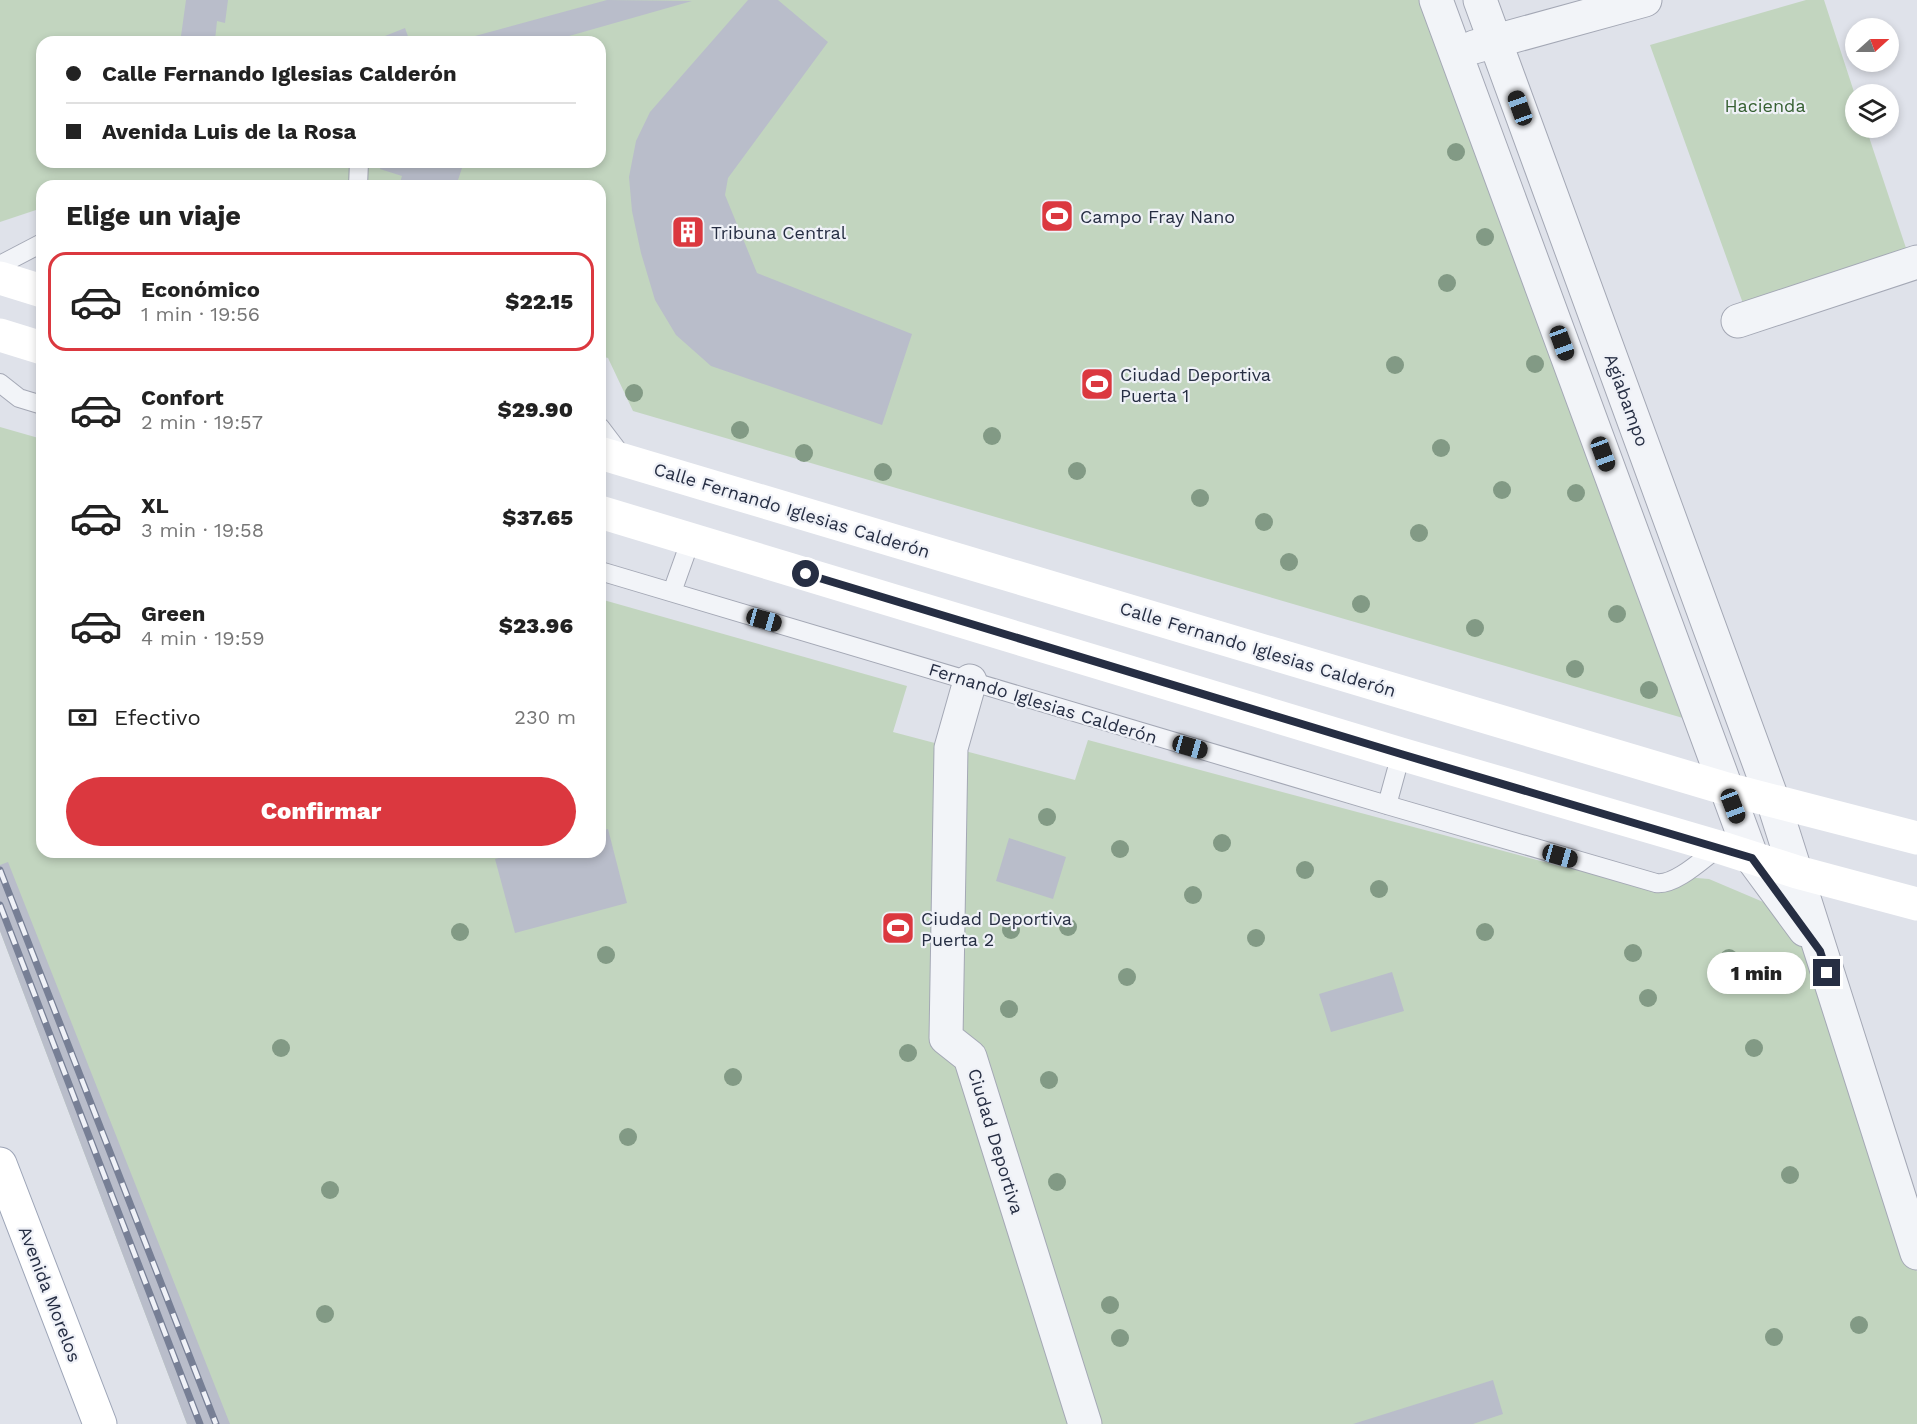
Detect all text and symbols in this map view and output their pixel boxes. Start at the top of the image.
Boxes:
north arrow [1845,18,1899,72]
map controls [1845,18,1899,138]
text: Calle Fernando Iglesias Calderón [102,61,457,86]
button: layers [1845,84,1899,138]
car [1505,88,1535,128]
park label: Hacienda [1724,95,1806,116]
text: Avenida Luis de la Rosa [102,119,356,144]
sports icon: Campo Fray Nano [1039,198,1075,234]
text: Elige un viaje [66,200,241,232]
place label: Campo Fray Nano [1080,206,1235,227]
building icon: Tribuna Central [670,214,706,250]
place label: Tribuna Central [711,222,847,243]
icon: car [69,275,123,329]
text: Económico [141,277,260,302]
text: $22.15 [505,289,573,314]
text: 1 min · 19:56 [141,302,260,326]
car [1547,323,1577,363]
street label: Agiabampo [1601,351,1653,449]
place label: Ciudad Deportiva Puerta 1 [1120,364,1271,406]
sports icon: Ciudad Deportiva Puerta 1 [1079,366,1115,402]
icon: car [69,383,123,437]
text: Confort [141,385,224,410]
text: $29.90 [498,397,573,422]
text: 2 min · 19:57 [141,410,263,434]
car [1588,434,1618,474]
street label: Calle Fernando Iglesias Calderón [651,458,933,562]
icon: car [69,491,123,545]
text: XL [141,493,169,518]
text: $37.65 [502,505,573,530]
text: 3 min · 19:58 [141,518,264,542]
route start [792,560,819,587]
street label: Calle Fernando Iglesias Calderón [1117,597,1399,701]
icon: car [69,599,123,653]
text: Green [141,601,205,626]
car [744,606,784,634]
text: $23.96 [499,613,573,638]
text: 4 min · 19:59 [141,626,265,650]
street label: Fernando Iglesias Calderón [926,658,1160,748]
icon: cash [66,701,99,734]
text: Efectivo [114,705,201,730]
text: 230 m [514,705,576,729]
car [1170,733,1210,761]
button: Confirmar [66,777,576,846]
car [1718,786,1748,826]
car [1540,842,1580,870]
place label: Ciudad Deportiva Puerta 2 [921,908,1072,950]
sports icon: Ciudad Deportiva Puerta 2 [880,910,916,946]
callout: 1 min [1707,952,1806,994]
route end [1813,959,1840,986]
text: 1 min [1731,961,1782,985]
street label: Ciudad Deportiva [964,1066,1028,1216]
street label: Avenida Morelos [14,1223,86,1365]

